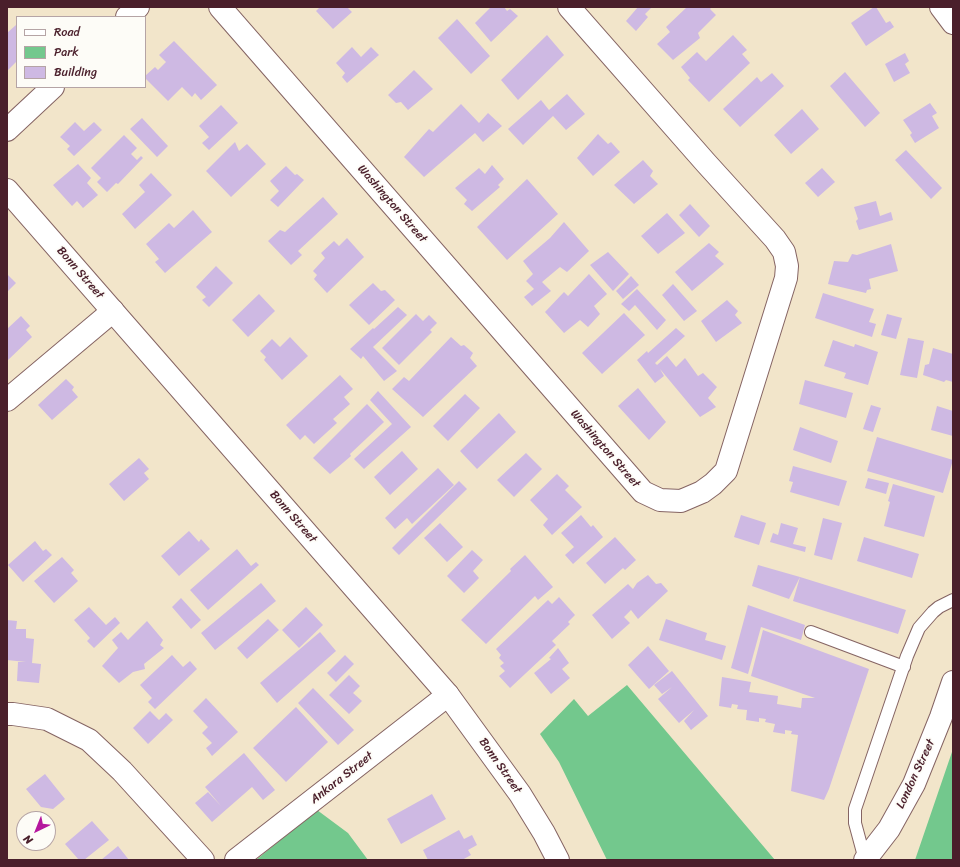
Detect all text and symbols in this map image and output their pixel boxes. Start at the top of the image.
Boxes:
legend [16,16,146,88]
text: Road [54,21,80,43]
text: Park [54,41,79,63]
text: Building [54,61,97,83]
street label: Washington Street [354,162,430,246]
street label: Bonn Street [53,244,107,302]
street label: Washington Street [567,407,643,491]
street label: Bonn Street [266,488,320,546]
street label: Bonn Street [476,735,524,797]
street label: London Street [894,737,938,811]
street label: Ankara Street [308,749,376,807]
north arrow [16,811,56,851]
text: N [19,830,37,849]

